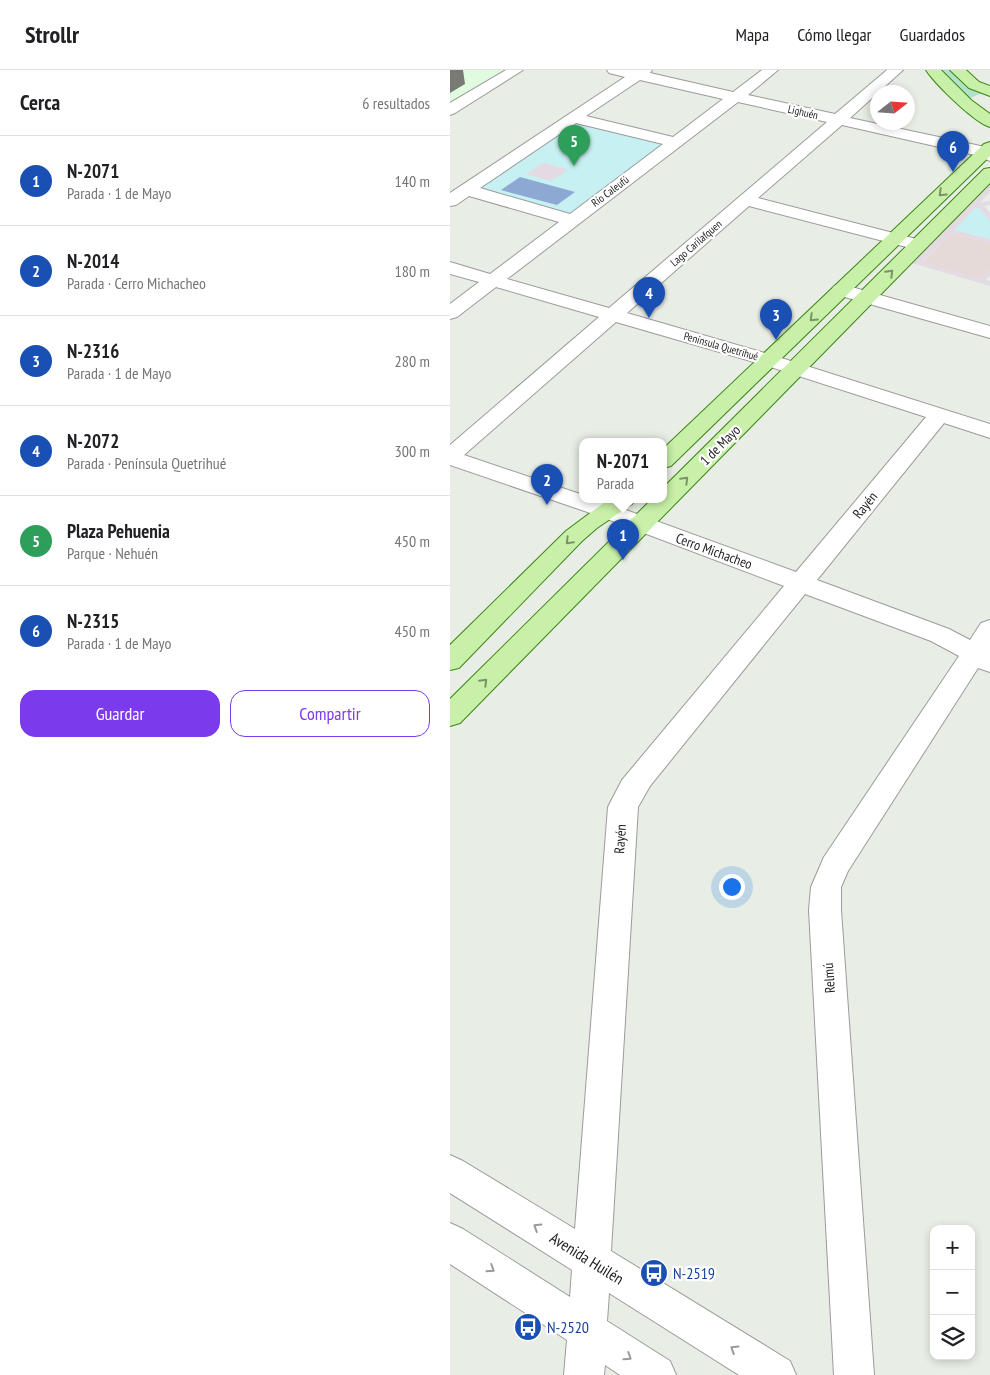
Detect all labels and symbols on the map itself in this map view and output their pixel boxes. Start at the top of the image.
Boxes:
north arrow [870,85,915,130]
street label: Lighuén [786,102,820,122]
pin: 5 [558,125,590,166]
pin: 6 [937,131,969,172]
street label: Río Caleufú [588,172,632,210]
one-way arrow [939,187,948,196]
street label: Lago Carilafquen [667,217,725,269]
one-way arrow [885,270,894,279]
pin: 4 [633,277,665,318]
pin: 3 [760,299,792,340]
one-way arrow [809,312,818,321]
street label: Península Quetrihué [682,329,760,363]
street label: 1 de Mayo [696,421,744,469]
pin: 2 [531,464,563,505]
one-way arrow [679,477,688,486]
street label: Rayén [849,488,881,522]
pin: 1 [607,519,639,560]
street label: Cerro Michacheo [673,529,755,573]
one-way arrow [566,535,575,544]
one-way arrow [479,679,488,688]
street label: Rayén [610,824,630,854]
your location [719,874,745,900]
street label: Relmú [819,962,839,994]
one-way arrow [533,1223,542,1233]
street label: Avenida Huilén [546,1227,628,1289]
bus stop icon: N-2519 [639,1258,669,1288]
one-way arrow [485,1263,495,1272]
place label: N-2519 [673,1263,715,1283]
bus stop icon: N-2520 [513,1312,543,1342]
place label: N-2520 [547,1317,589,1337]
one-way arrow [731,1346,740,1356]
one-way arrow [622,1350,631,1360]

